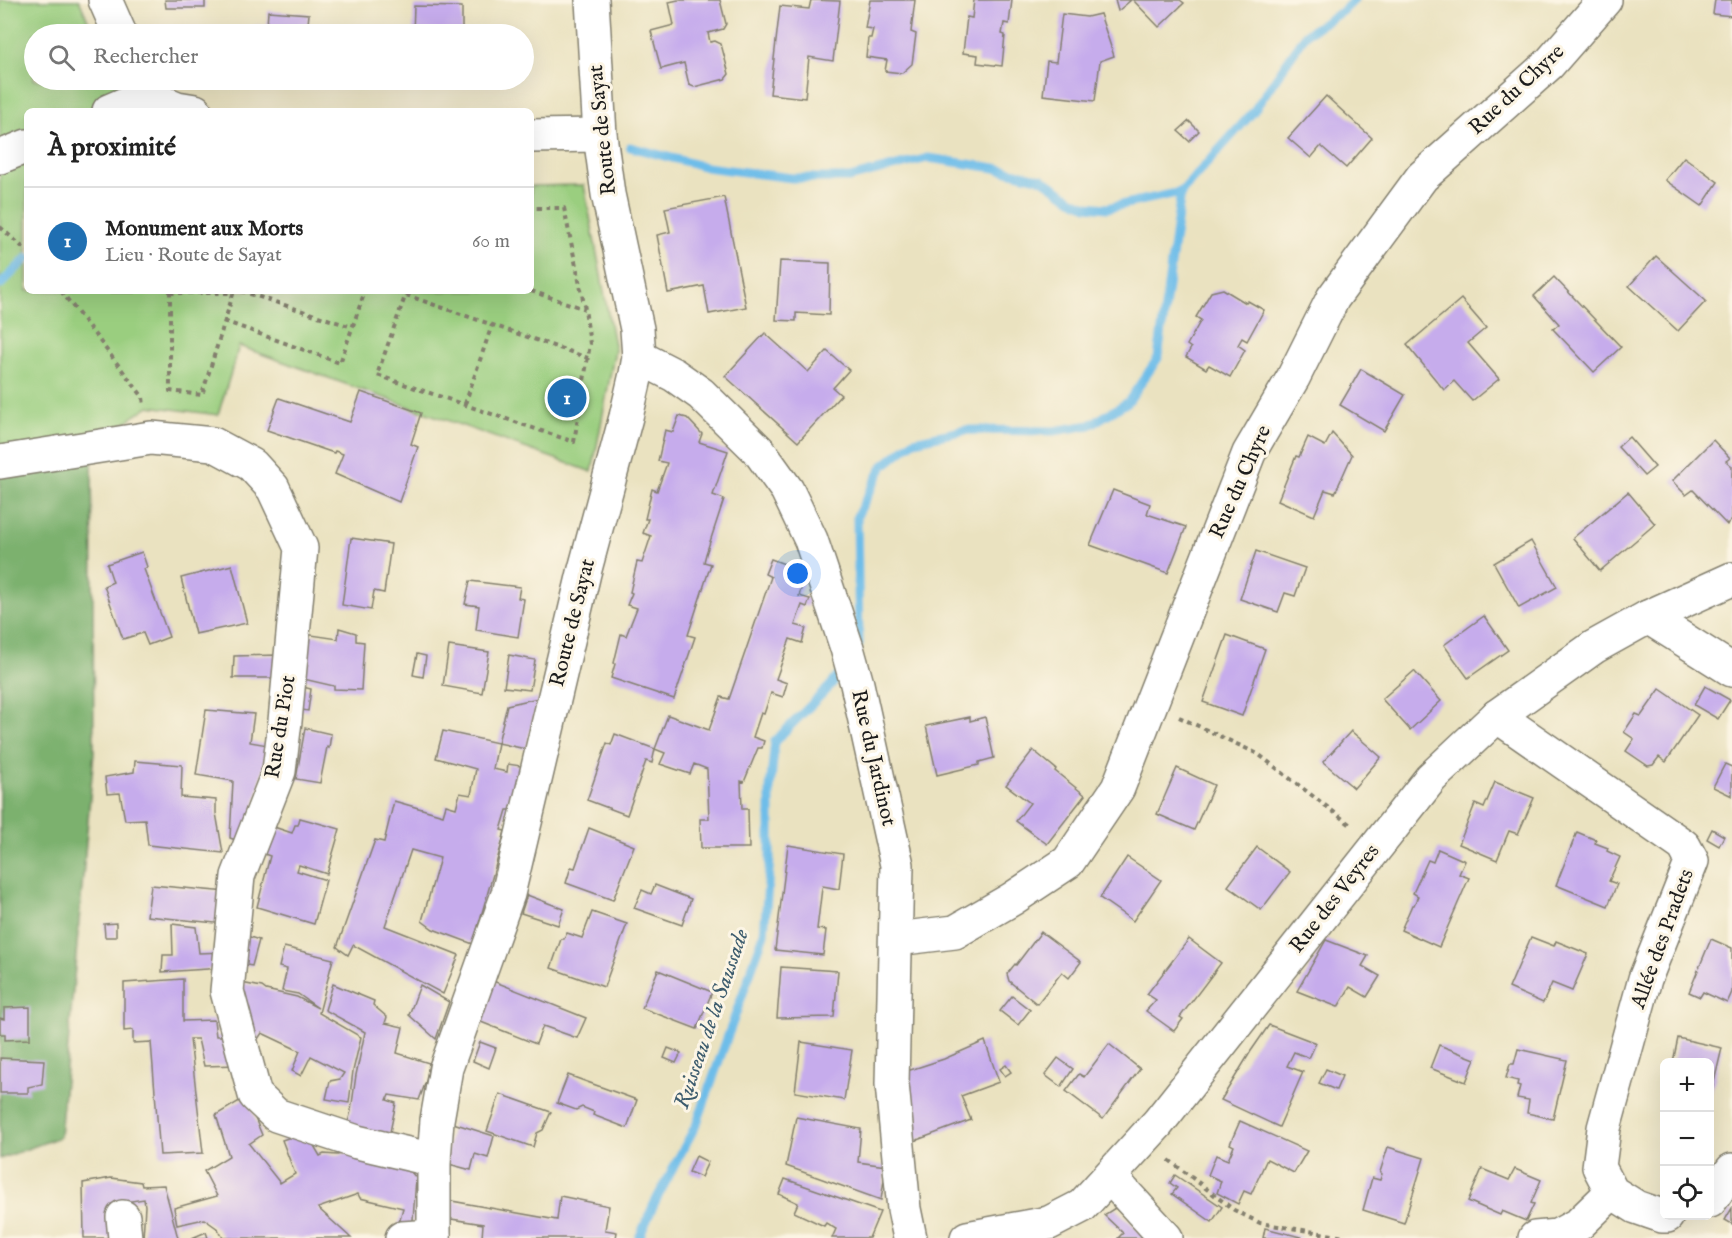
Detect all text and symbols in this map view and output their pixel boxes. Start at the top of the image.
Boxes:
search box [24,24,534,90]
street label: Rue du Chyre [1463,39,1571,141]
icon: search [45,41,78,74]
text: Rechercher [93,43,198,71]
street label: Route de Sayat [583,63,623,197]
text: À proximité [48,131,176,164]
text: Monument aux Morts [105,215,303,243]
text: 1 [64,229,71,254]
text: 60 m [472,229,510,254]
text: Lieu · Route de Sayat [105,243,282,268]
pin: 1 [548,376,586,420]
street label: Rue du Chyre [1204,421,1278,543]
street label: Route de Sayat [544,556,602,690]
your location [783,559,812,588]
street label: Rue du Piot [260,674,302,780]
street label: Rue du Jardinot [844,687,902,829]
street label: Rue des Veyres [1284,839,1386,959]
street label: Allée des Pradets [1625,865,1701,1013]
water label: Ruisseau de la Saussade [668,925,756,1113]
map controls [1660,1058,1714,1220]
button: + [1660,1058,1714,1112]
button: − [1660,1112,1714,1166]
button: locate [1660,1166,1714,1220]

